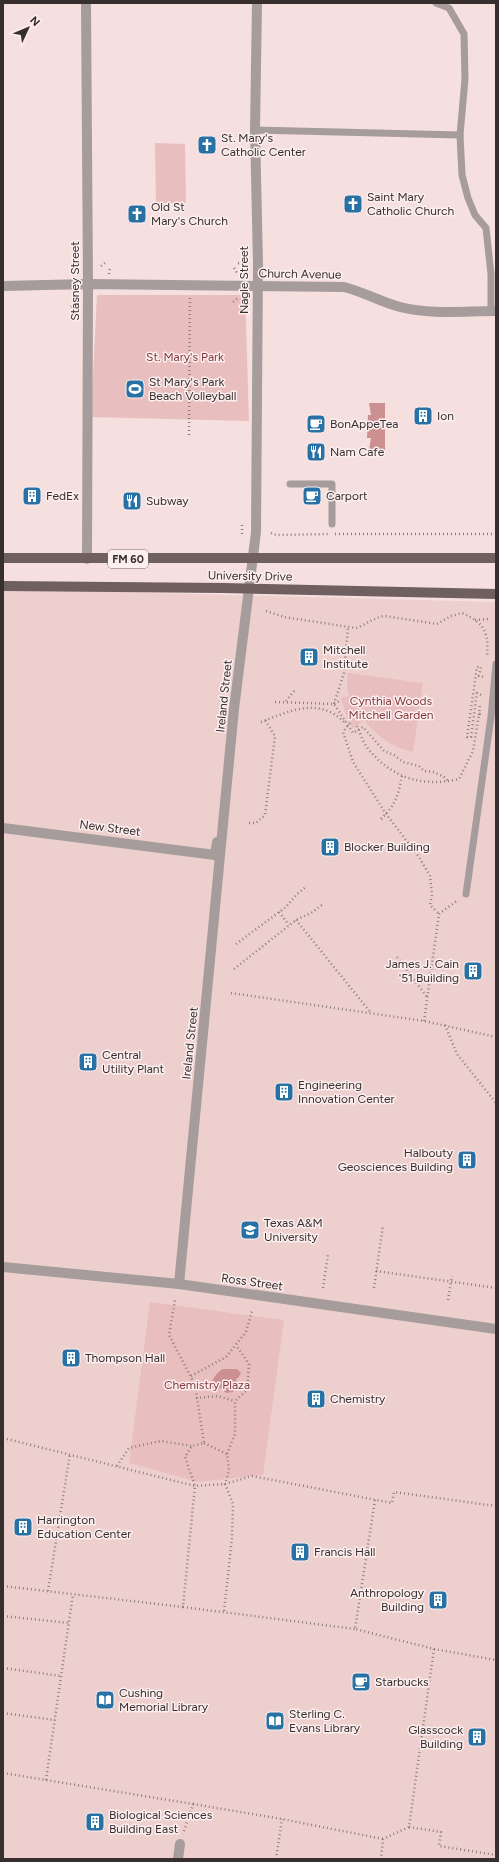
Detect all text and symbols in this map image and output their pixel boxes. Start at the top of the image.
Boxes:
north arrow [8,8,48,48]
text: N [27,14,42,29]
place label: St. Mary's Catholic Center [221,131,306,159]
church icon: St. Mary's Catholic Center [196,134,218,156]
place label: Saint Mary Catholic Church [367,190,454,218]
church icon: Saint Mary Catholic Church [342,193,364,215]
place label: Old St Mary's Church [151,200,228,228]
church icon: Old St Mary's Church [126,203,148,225]
street label: Stasney Street [68,241,82,321]
street label: Nagle Street [237,245,251,314]
street label: Church Avenue [258,266,342,282]
park label: St. Mary's Park [146,350,224,364]
place label: St Mary's Park Beach Volleyball [149,375,236,403]
sports icon: St Mary's Park Beach Volleyball [124,378,146,400]
building icon: Ion [412,405,434,427]
place label: Ion [437,409,454,423]
cafe icon: BonAppeTea [305,413,327,435]
place label: BonAppeTea [330,417,398,431]
restaurant icon: Nam Cafe [305,441,327,463]
place label: Nam Cafe [330,445,385,459]
building icon: FedEx [21,485,43,507]
cafe icon: Carport [301,485,323,507]
place label: FedEx [46,489,79,503]
place label: Carport [326,489,368,503]
restaurant icon: Subway [121,490,143,512]
place label: Subway [146,494,189,508]
road number: FM 60 [108,550,148,568]
street label: University Drive [208,568,293,584]
place label: Mitchell Institute [323,643,369,671]
building icon: Mitchell Institute [298,646,320,668]
street label: Ireland Street [213,659,235,733]
park label: Cynthia Woods Mitchell Garden [348,694,434,722]
street label: New Street [79,817,142,839]
building icon: Blocker Building [319,836,341,858]
place label: Blocker Building [344,840,430,854]
place label: James J. Cain '51 Building [385,957,459,985]
building icon: James J. Cain '51 Building [462,960,484,982]
street label: Ireland Street [179,1006,201,1080]
place label: Central Utility Plant [102,1048,164,1076]
building icon: Central Utility Plant [77,1051,99,1073]
place label: Engineering Innovation Center [298,1078,395,1106]
building icon: Engineering Innovation Center [273,1081,295,1103]
place label: Halbouty Geosciences Building [338,1146,454,1174]
building icon: Halbouty Geosciences Building [456,1149,478,1171]
place label: Texas A&M University [264,1216,323,1244]
school or university icon: Texas A&M University [239,1219,261,1241]
street label: Ross Street [220,1271,284,1293]
building icon: Thompson Hall [60,1347,82,1369]
place label: Thompson Hall [85,1351,165,1365]
park label: Chemistry Plaza [164,1378,250,1392]
building icon: Chemistry [305,1388,327,1410]
place label: Chemistry [330,1392,386,1406]
place label: Harrington Education Center [37,1513,131,1541]
building icon: Harrington Education Center [12,1516,34,1538]
building icon: Francis Hall [289,1541,311,1563]
place label: Francis Hall [314,1545,376,1559]
place label: Anthropology Building [350,1586,425,1614]
building icon: Anthropology Building [427,1589,449,1611]
cafe icon: Starbucks [350,1671,372,1693]
place label: Starbucks [375,1675,429,1689]
place label: Cushing Memorial Library [119,1686,209,1714]
library icon: Cushing Memorial Library [94,1689,116,1711]
place label: Sterling C. Evans Library [289,1707,361,1735]
library icon: Sterling C. Evans Library [264,1710,286,1732]
place label: Glasscock Building [408,1723,463,1751]
building icon: Glasscock Building [466,1726,488,1748]
place label: Biological Sciences Building East [109,1808,213,1836]
building icon: Biological Sciences Building East [84,1811,106,1833]

